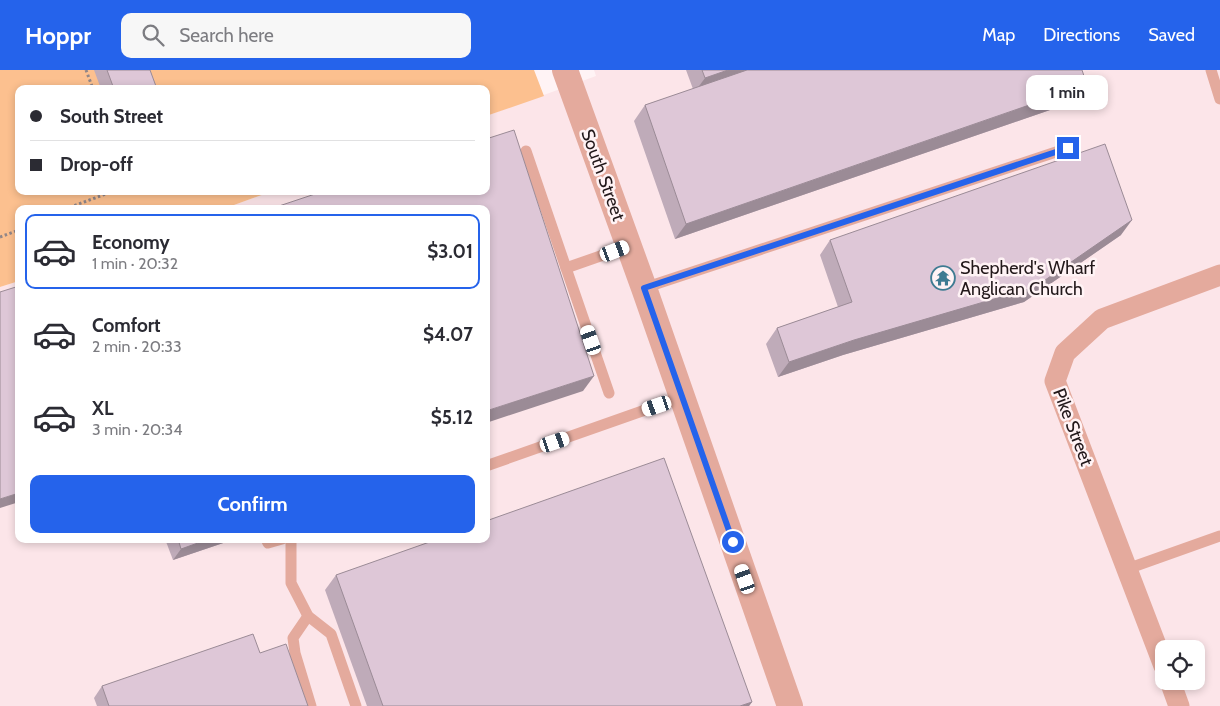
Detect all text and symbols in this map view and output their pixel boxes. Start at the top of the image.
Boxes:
search box [121,13,471,58]
text: Hoppr [25,21,91,50]
icon: search [139,21,167,49]
text: Search here [179,24,274,47]
text: Map [982,24,1015,46]
text: Directions [1043,24,1120,46]
text: Saved [1148,24,1195,46]
callout: 1 min [1027,75,1109,110]
text: 1 min [1049,83,1085,102]
text: South Street [60,105,163,128]
street label: South Street [576,126,630,224]
route end [1057,137,1079,159]
text: Drop-off [60,153,133,176]
icon: car [32,229,77,274]
text: Economy [92,231,170,254]
car [598,239,631,263]
text: $3.01 [427,240,473,263]
text: 1 min · 20:32 [92,254,178,273]
place label: Shepherd's Wharf Anglican Church [960,257,1095,300]
temple icon: Shepherd's Wharf Anglican Church [930,265,956,291]
icon: car [32,312,77,357]
text: Comfort [92,314,161,337]
text: $4.07 [423,323,473,346]
car [579,323,602,357]
text: 2 min · 20:33 [92,337,182,356]
street label: Pike Street [1048,385,1098,469]
car [640,394,673,418]
icon: car [32,395,77,440]
text: XL [92,397,113,420]
text: $5.12 [431,406,473,429]
text: 3 min · 20:34 [92,420,182,439]
car [538,430,571,454]
button: Confirm [30,475,475,533]
route start [722,531,744,553]
car [733,562,756,596]
map controls [1155,640,1205,690]
button: locate [1155,640,1205,690]

